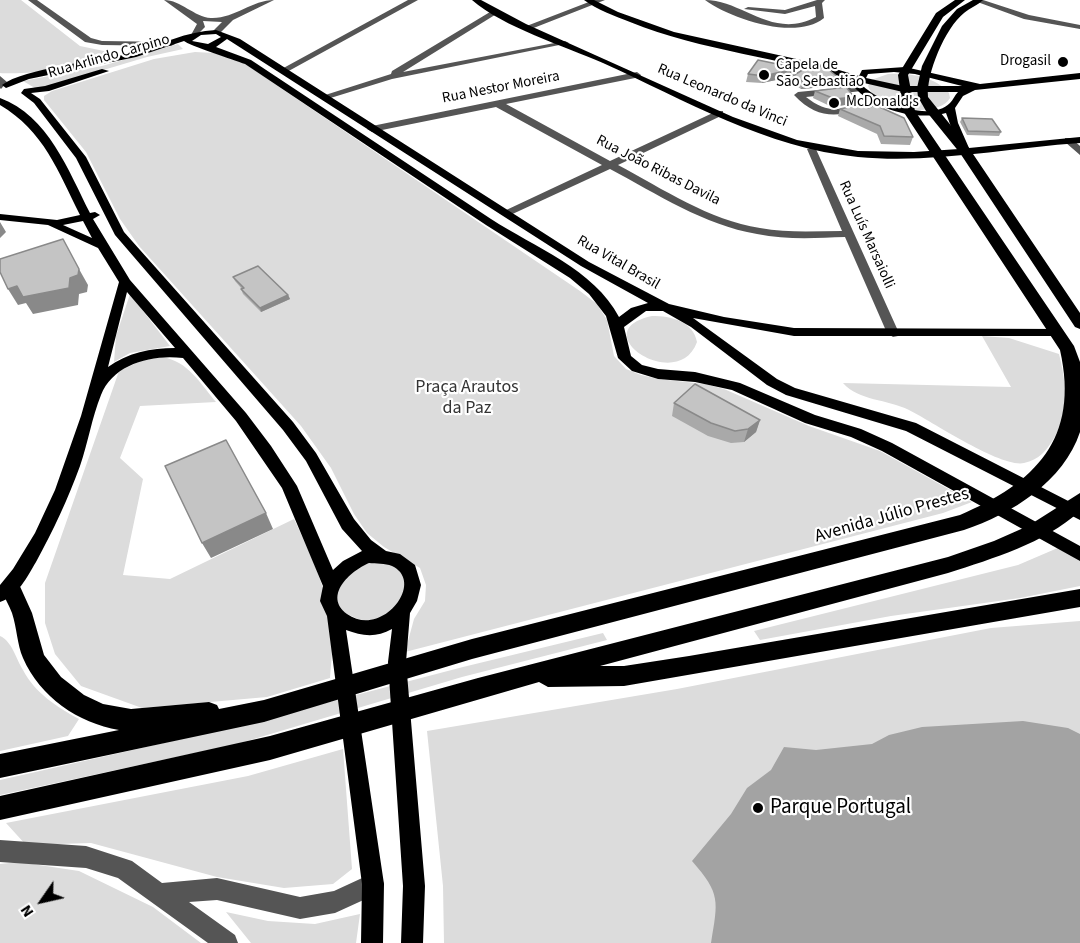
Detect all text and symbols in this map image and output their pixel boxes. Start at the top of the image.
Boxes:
street label: Rua Arlindo Carpino [46,31,172,83]
place label: Drogasil [1000,53,1051,71]
marker: Drogasil [1056,55,1070,69]
place label: Capela de São Sebastião [776,57,864,92]
street label: Rua Leonardo da Vinci [654,61,790,131]
street label: Rua Nestor Moreira [441,68,561,108]
marker: Capela de São Sebastião [757,68,771,82]
place label: McDonald's [846,94,919,112]
marker: McDonald's [827,96,841,110]
street label: Rua João Ribas Davila [593,132,723,210]
street label: Rua Luís Marsaiolli [834,178,898,292]
street label: Rua Vital Brasil [573,232,663,294]
park label: Praça Arautos da Paz [415,377,519,420]
street label: Avenida Júlio Prestes [812,484,972,548]
place label: Parque Portugal [770,795,911,821]
marker: Parque Portugal [751,801,765,815]
north arrow [12,871,72,931]
text: N [15,901,39,922]

